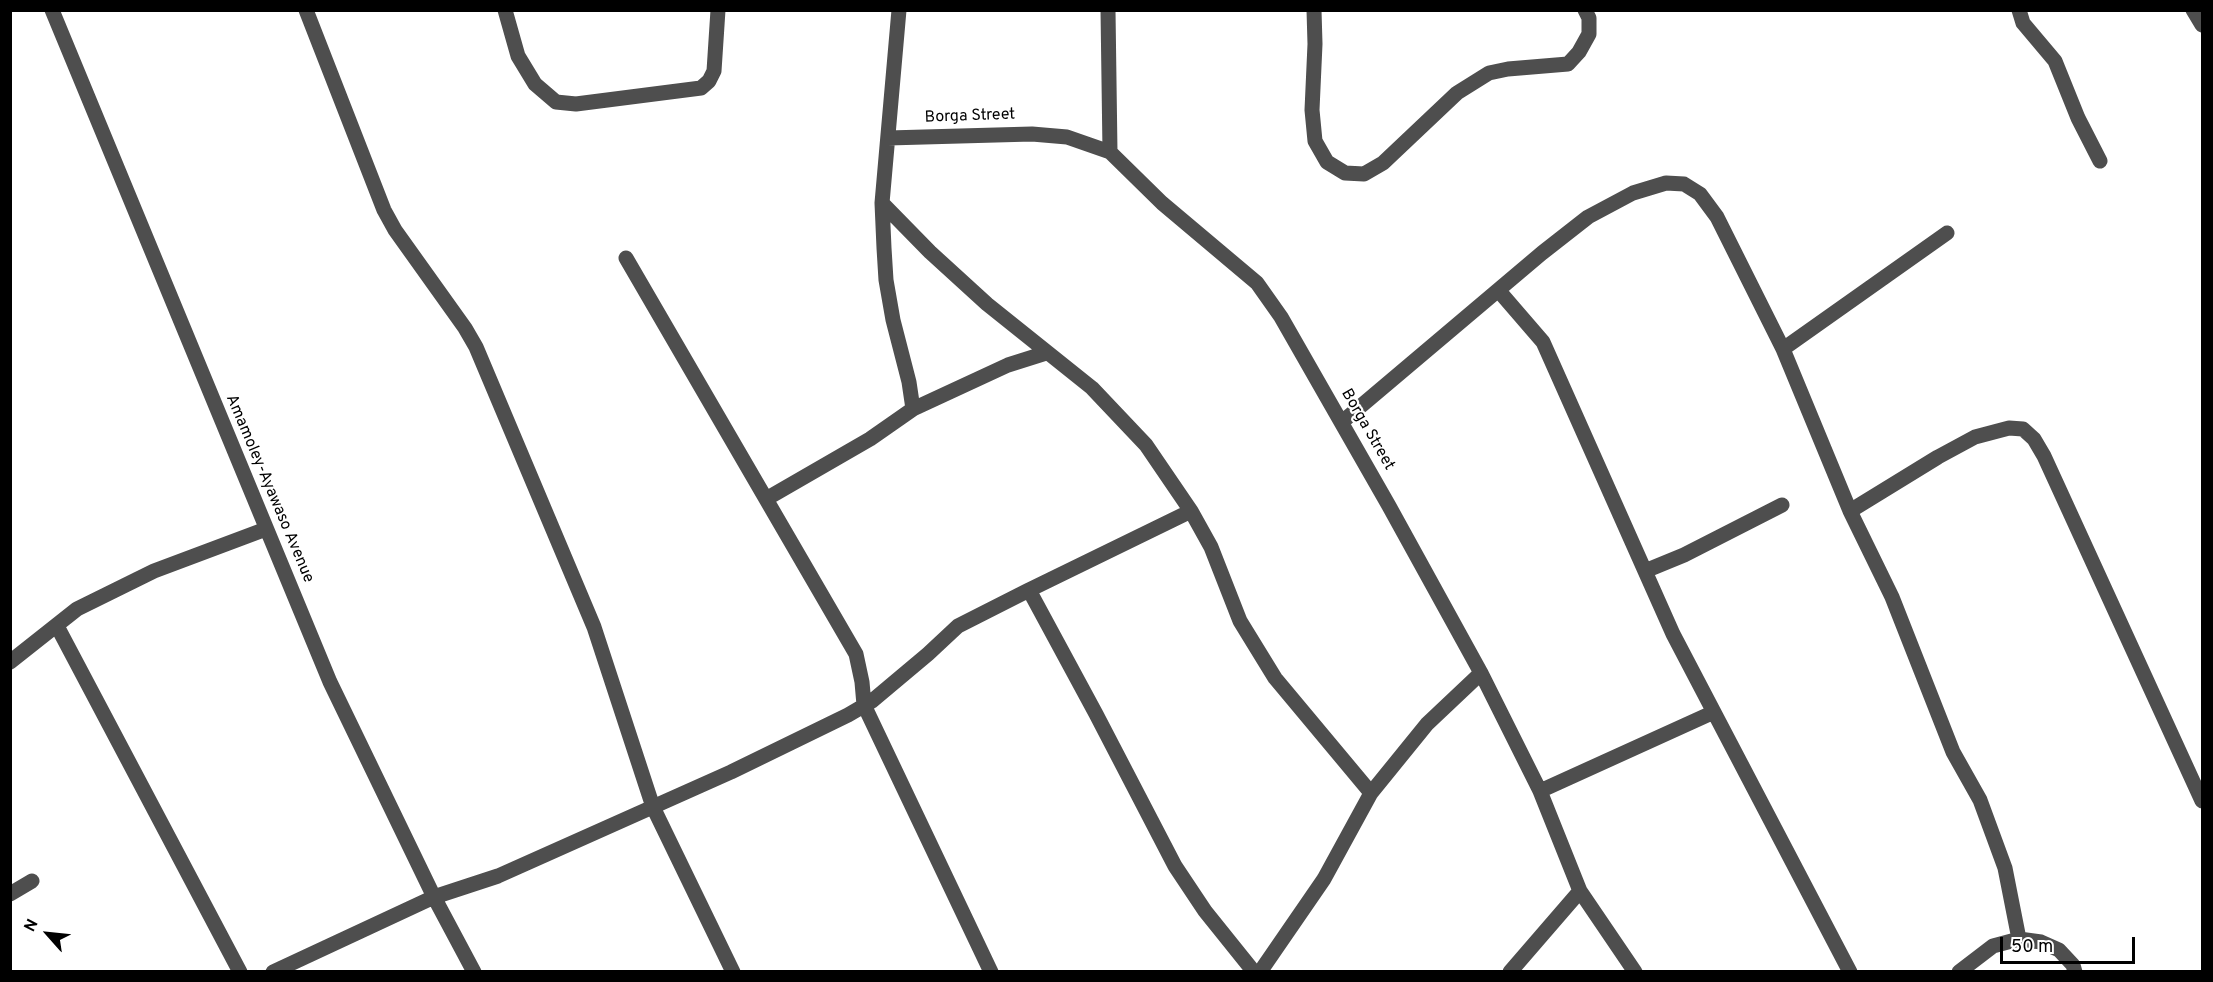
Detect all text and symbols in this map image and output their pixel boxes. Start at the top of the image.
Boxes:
street label: Borga Street [924,106,1016,128]
street label: Borga Street [1336,386,1398,474]
street label: Amamoley-Ayawaso Avenue [221,392,317,586]
north arrow [18,904,78,964]
text: N [20,916,43,935]
scale bar [2003,925,2138,963]
text: 50 m [2011,936,2053,959]

